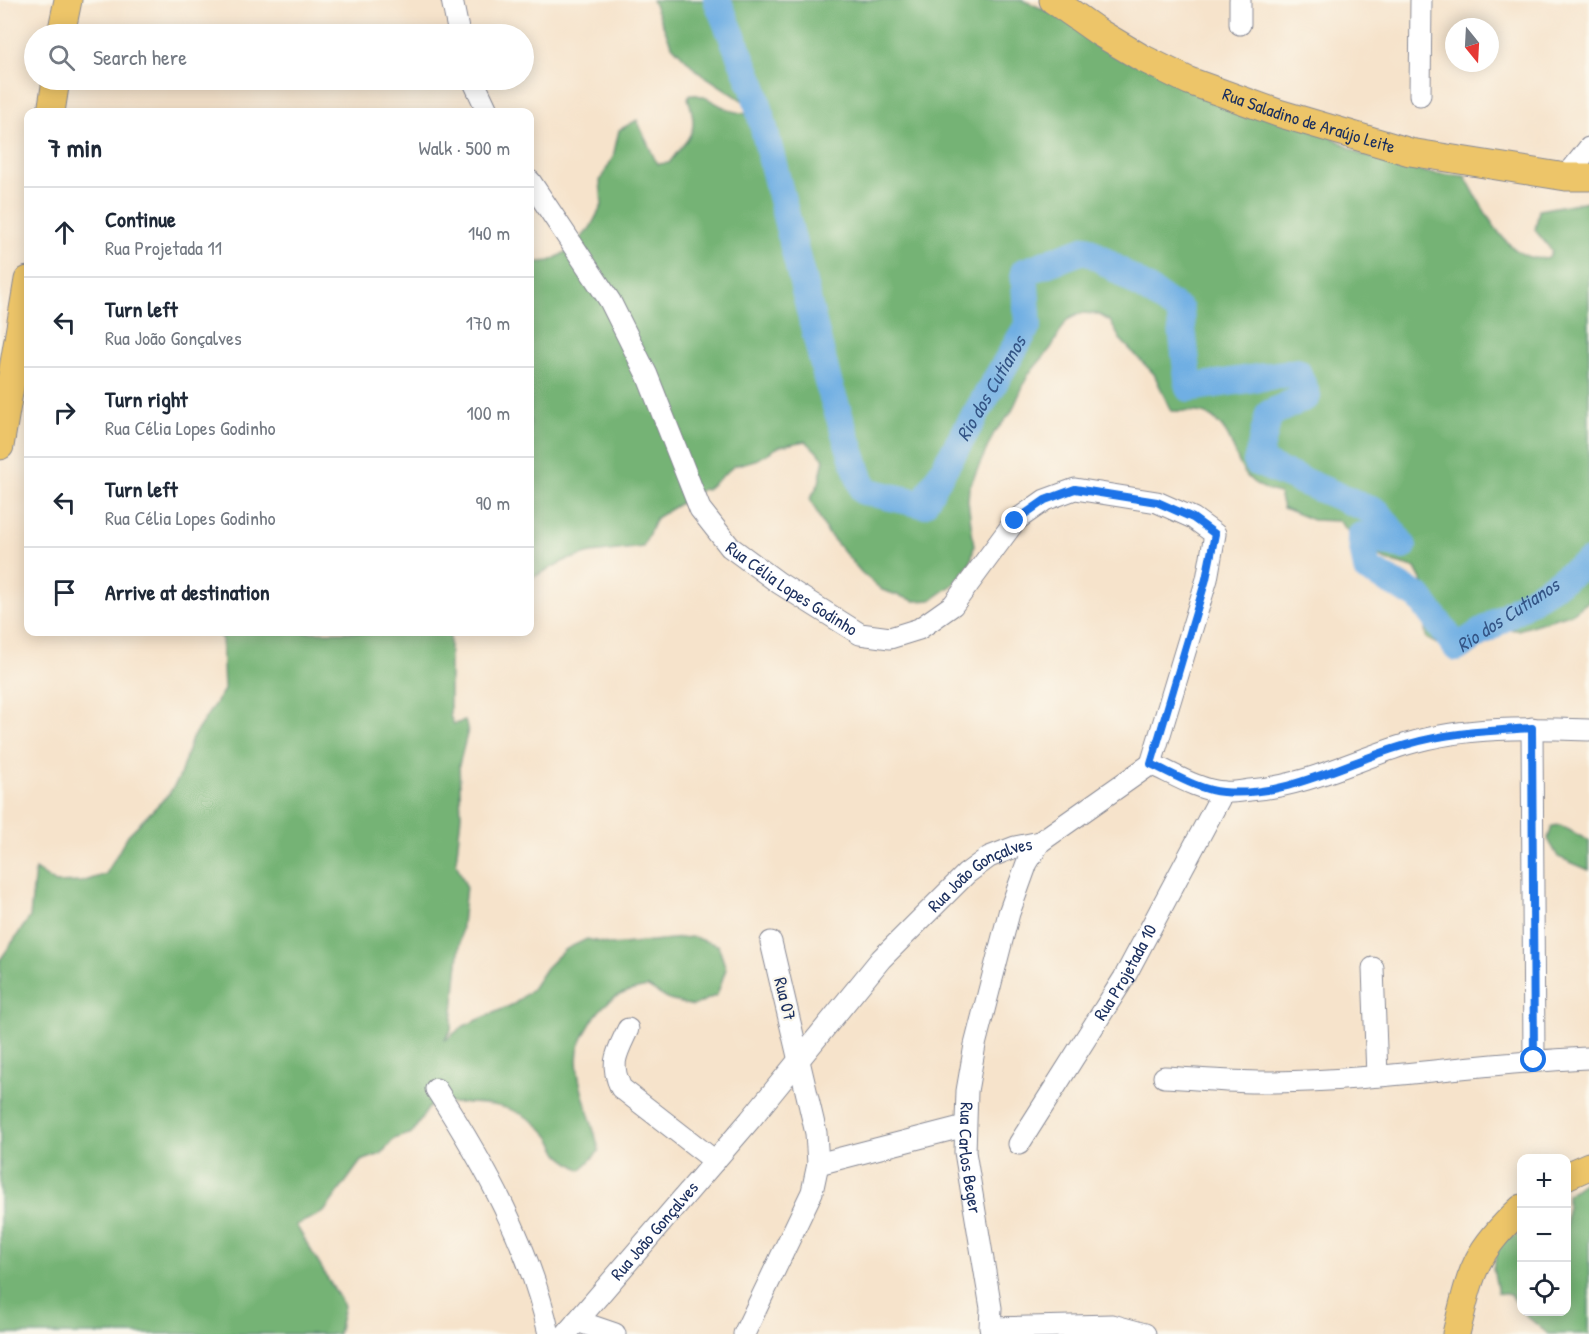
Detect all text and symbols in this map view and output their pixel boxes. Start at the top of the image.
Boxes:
north arrow [1445,18,1499,72]
search box [24,24,534,90]
icon: search [45,41,78,74]
text: Search here [93,42,187,72]
street label: Rua Saladino de Araújo Leite [1219,81,1398,159]
text: 7 min [48,130,102,165]
text: Walk · 500 m [418,134,510,161]
text: Continue [105,204,176,234]
icon: ahead [48,216,81,249]
text: 140 m [468,219,510,246]
text: Rua Projetada 11 [105,234,222,261]
text: Turn left [105,294,178,324]
icon: left [48,306,81,339]
text: 170 m [466,309,510,336]
text: Rua João Gonçalves [105,324,242,351]
water label: Rio dos Cutianos [949,329,1033,445]
text: Turn right [105,384,188,414]
icon: right [48,396,81,429]
text: 100 m [467,399,510,426]
text: Rua Célia Lopes Godinho [105,414,275,441]
text: Turn left [105,474,178,504]
icon: left [48,486,81,519]
text: 90 m [476,489,510,516]
text: Rua Célia Lopes Godinho [105,504,275,531]
route end [1001,507,1027,533]
street label: Rua Célia Lopes Godinho [721,535,863,641]
water label: Rio dos Cutianos [1451,570,1566,658]
icon: arrive [48,576,81,609]
text: Arrive at destination [105,577,270,607]
street label: Rua João Gonçalves [922,831,1034,918]
street label: Rua Projetada 10 [1087,920,1162,1025]
street label: Rua 07 [768,975,803,1023]
route start [1520,1046,1546,1072]
street label: Rua Carlos Beger [953,1102,988,1215]
map controls [1517,1154,1571,1316]
button: + [1517,1154,1571,1208]
street label: Rua João Gonçalves [605,1176,704,1285]
button: − [1517,1208,1571,1262]
button: locate [1517,1262,1571,1316]

